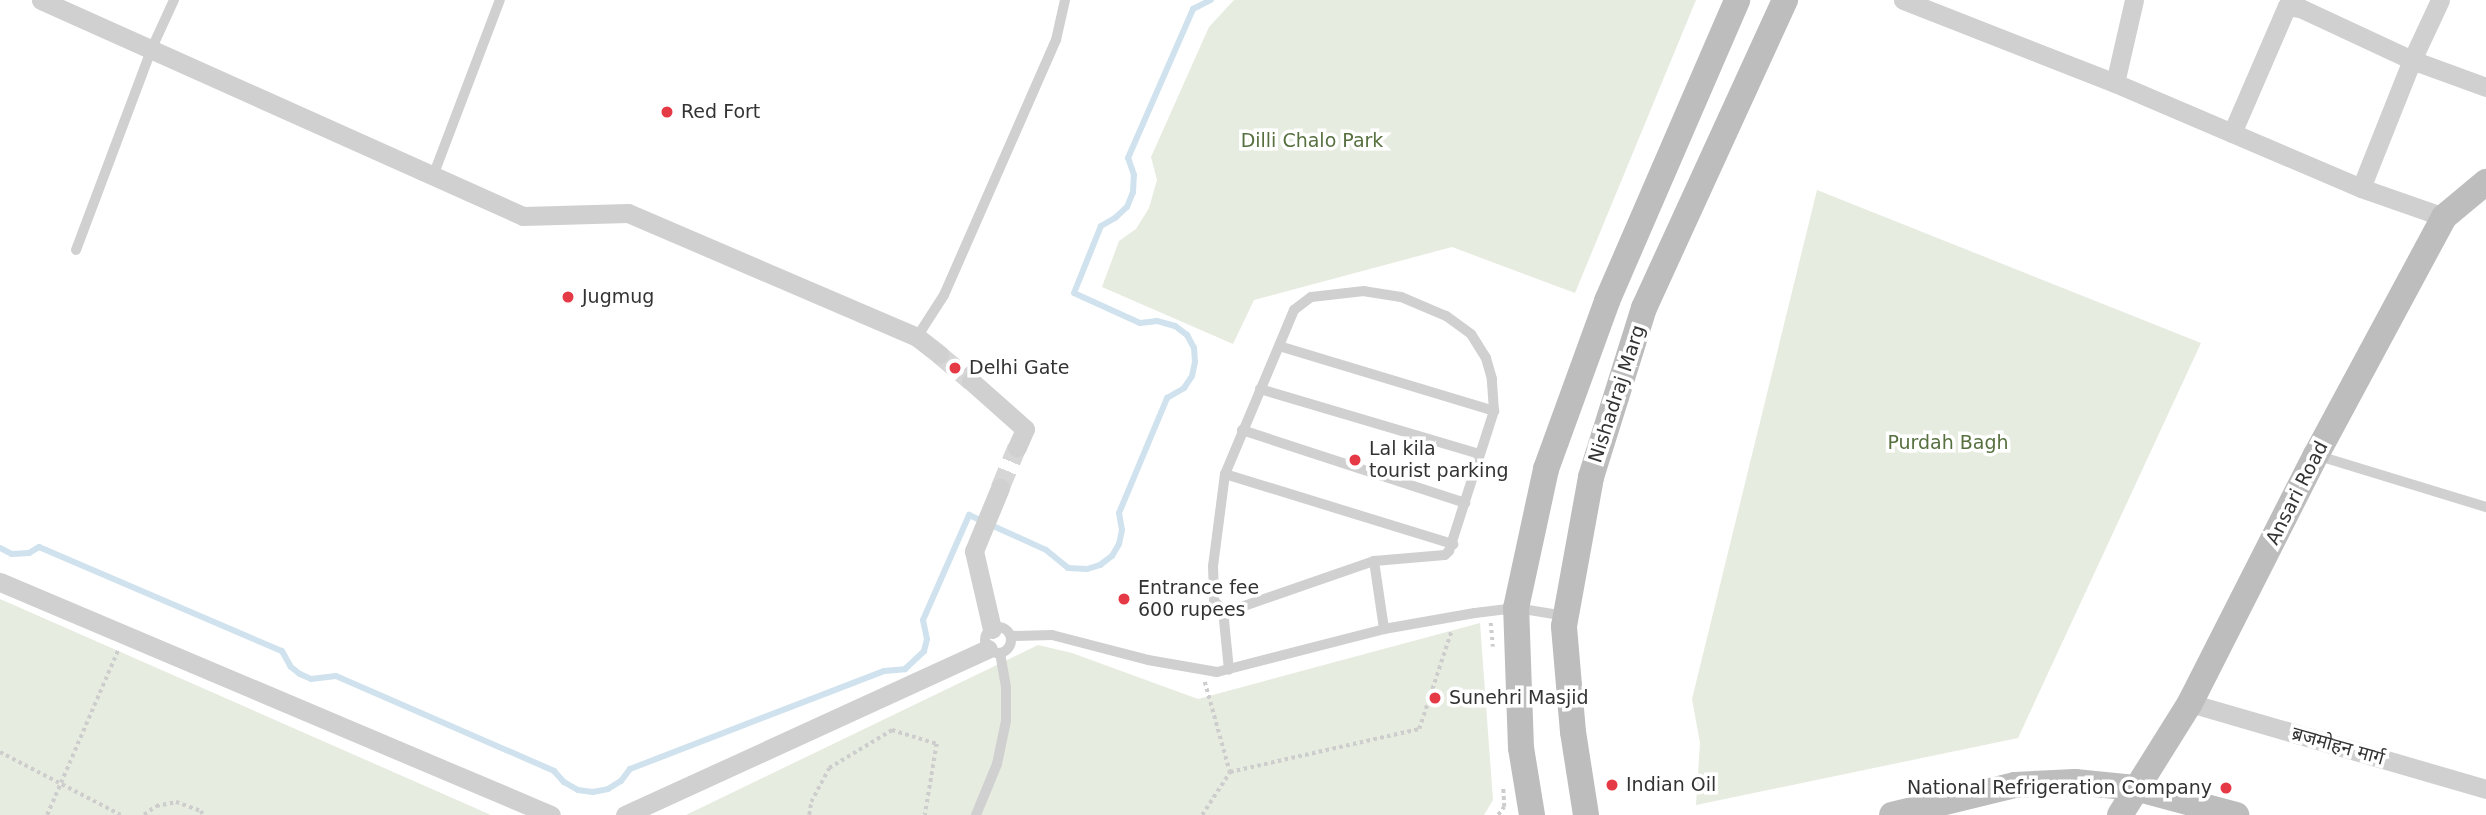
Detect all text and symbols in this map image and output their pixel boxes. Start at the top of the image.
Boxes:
place label: Red Fort [681,101,760,123]
marker: Red Fort [659,104,675,120]
park label: Dilli Chalo Park [1241,130,1383,152]
place label: Jugmug [582,286,654,308]
marker: Jugmug [560,289,576,305]
street label: Nishadraj Marg [1584,322,1650,466]
place label: Delhi Gate [969,357,1069,379]
marker: Delhi Gate [947,360,963,376]
park label: Purdah Bagh [1887,432,2009,454]
street label: Ansari Road [2261,437,2333,549]
place label: Lal kila tourist parking [1369,438,1508,482]
marker: Lal kila tourist parking [1347,452,1363,468]
place label: Entrance fee 600 rupees [1138,577,1259,621]
marker: Entrance fee 600 rupees [1116,591,1132,607]
place label: Sunehri Masjid [1449,687,1589,709]
marker: Sunehri Masjid [1427,690,1443,706]
street label: ब्रजमोहन मार्ग [2289,722,2387,770]
place label: Indian Oil [1626,774,1716,796]
marker: Indian Oil [1604,777,1620,793]
place label: National Refrigeration Company [1907,777,2212,799]
marker: National Refrigeration Company [2218,780,2234,796]

